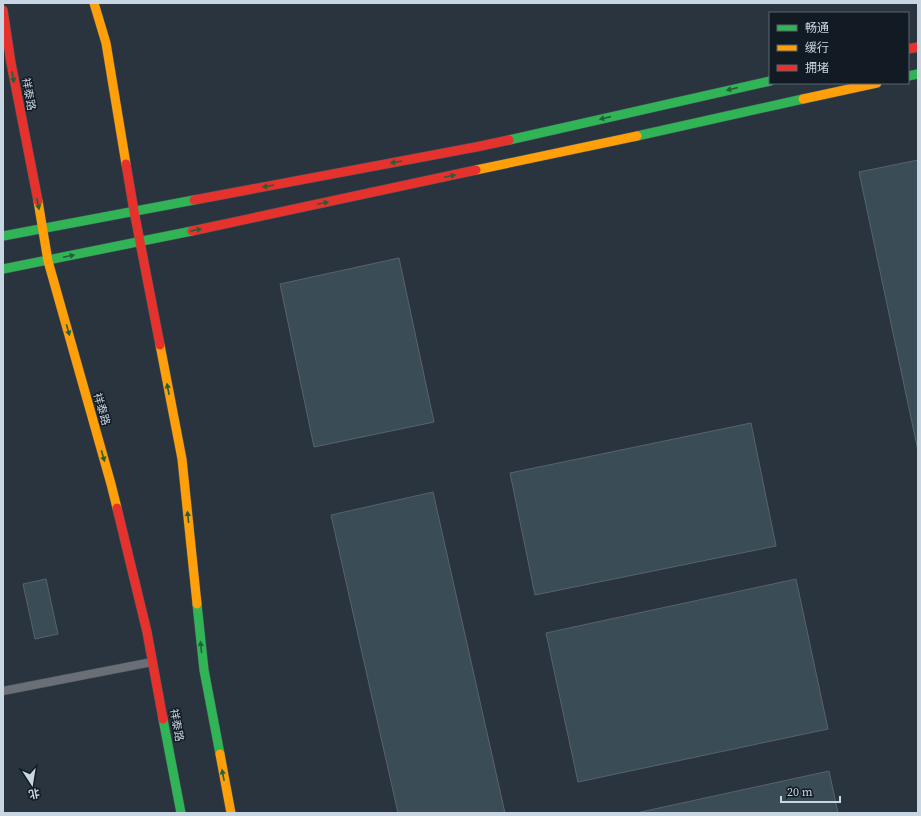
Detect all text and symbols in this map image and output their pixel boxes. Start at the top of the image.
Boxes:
legend [769,12,909,84]
text: 畅通 [805,20,829,36]
text: 缓行 [805,40,829,56]
text: 拥堵 [805,60,829,76]
one-way arrow [11,70,17,83]
street label: 祥泰路 [18,76,39,112]
one-way arrow [726,87,738,93]
one-way arrow [599,116,611,122]
one-way arrow [390,160,402,166]
one-way arrow [444,172,457,178]
one-way arrow [262,183,274,189]
one-way arrow [36,198,42,210]
one-way arrow [317,199,329,205]
one-way arrow [190,226,202,232]
one-way arrow [63,253,75,259]
one-way arrow [65,325,71,337]
one-way arrow [165,383,171,395]
street label: 祥泰路 [90,391,113,427]
one-way arrow [100,450,106,462]
one-way arrow [185,511,191,523]
one-way arrow [198,641,205,653]
street label: 祥泰路 [166,707,187,743]
north arrow [12,764,52,804]
one-way arrow [220,769,226,781]
scale bar [781,778,840,804]
text: 20 m [787,784,813,800]
text: 北 [27,785,41,802]

